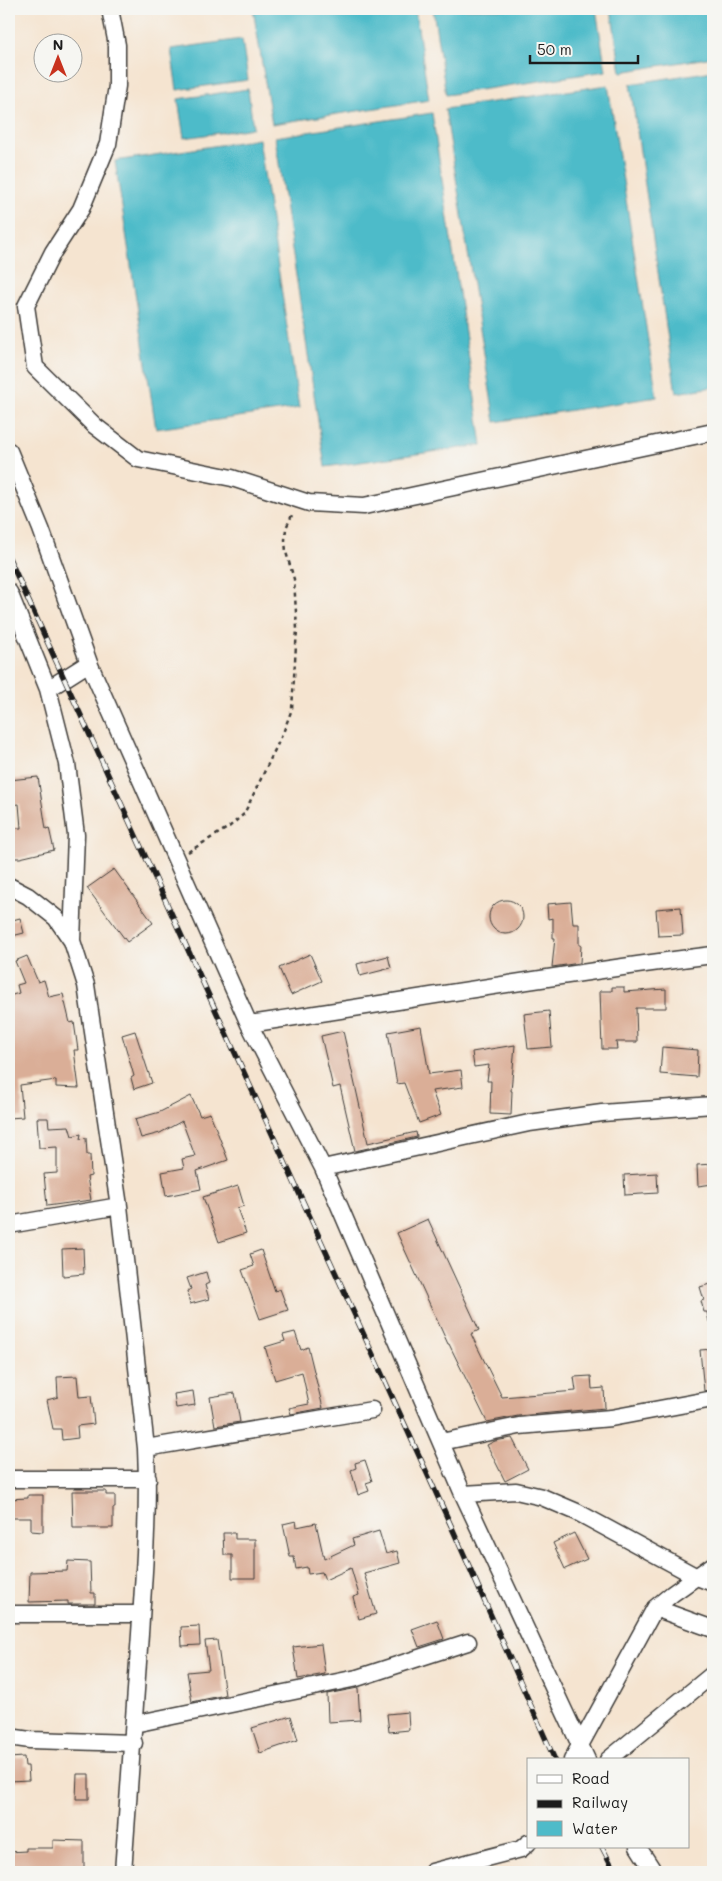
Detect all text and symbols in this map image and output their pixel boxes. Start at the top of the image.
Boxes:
north arrow [32,32,82,82]
scale bar [530,32,637,64]
text: N [53,35,63,54]
text: 50 m [537,39,572,59]
legend [527,1758,690,1848]
text: Road [572,1768,609,1788]
text: Railway [572,1792,628,1812]
text: Water [572,1818,618,1838]

